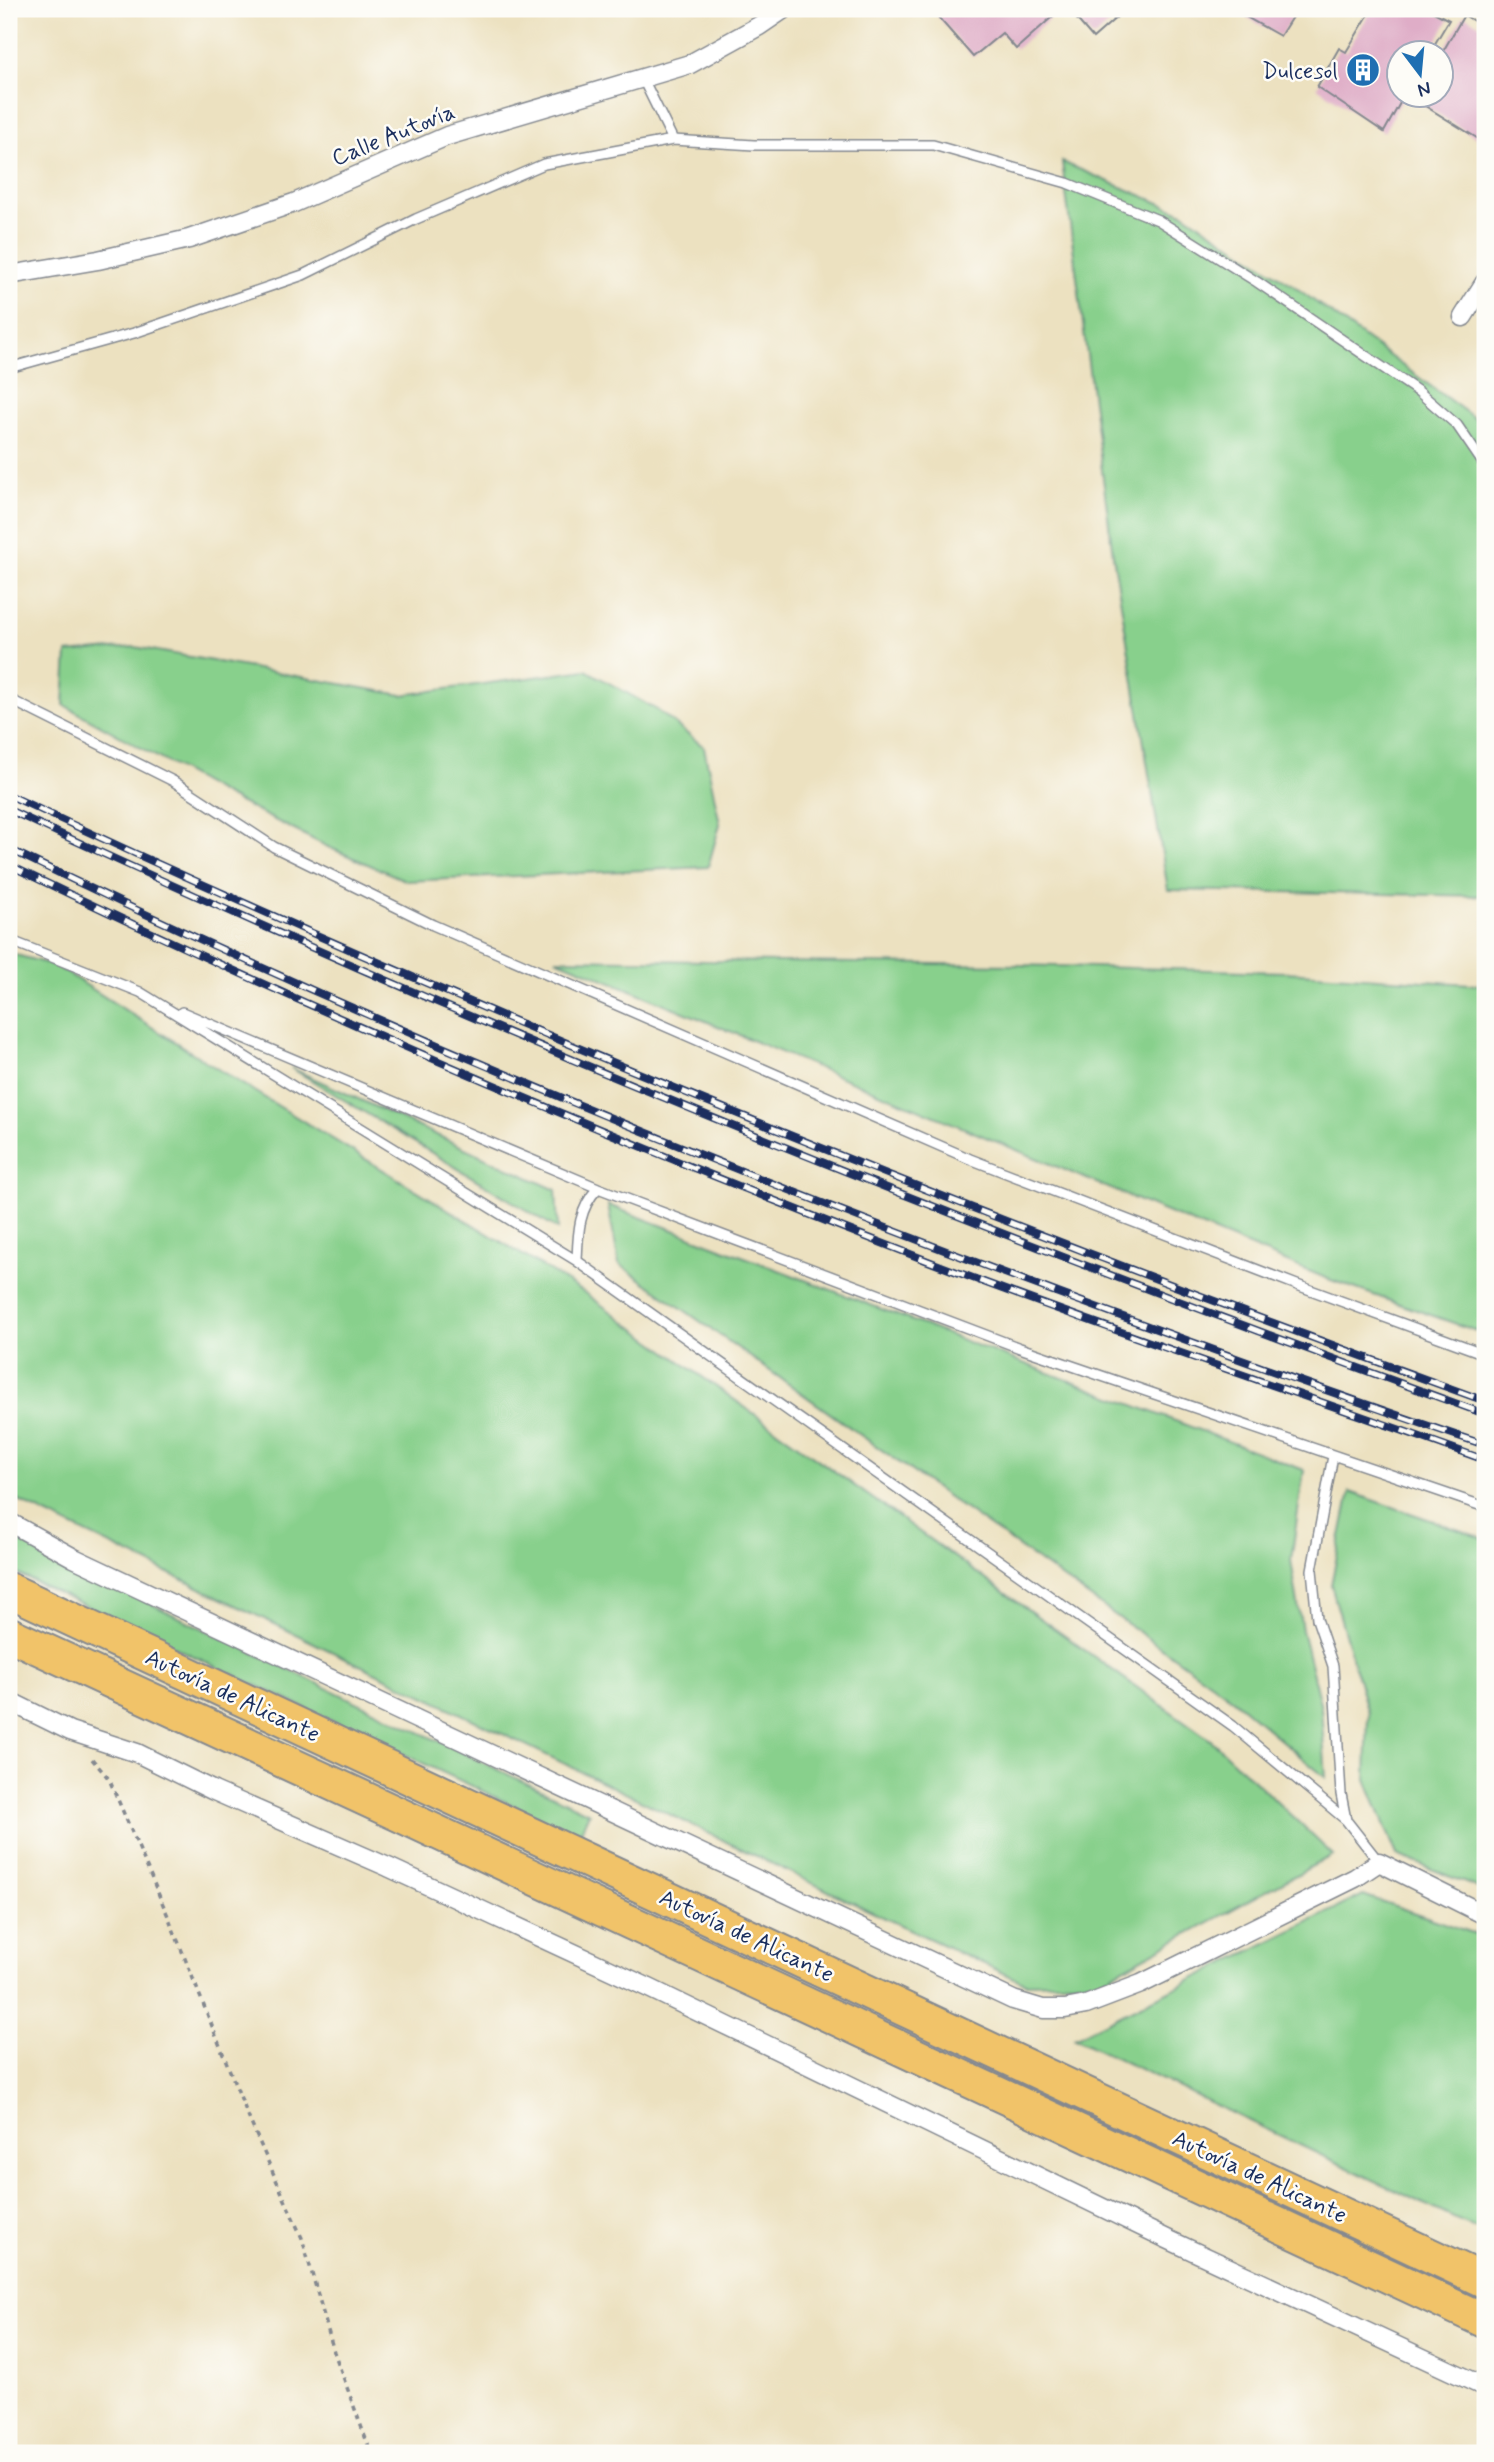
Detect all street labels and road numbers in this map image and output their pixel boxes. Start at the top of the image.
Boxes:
street label: Calle Autovía [328,97,460,174]
street label: Autovía de Alicante [140,1643,324,1750]
street label: Autovía de Alicante [654,1883,838,1990]
street label: Autovía de Alicante [1167,2124,1351,2231]

